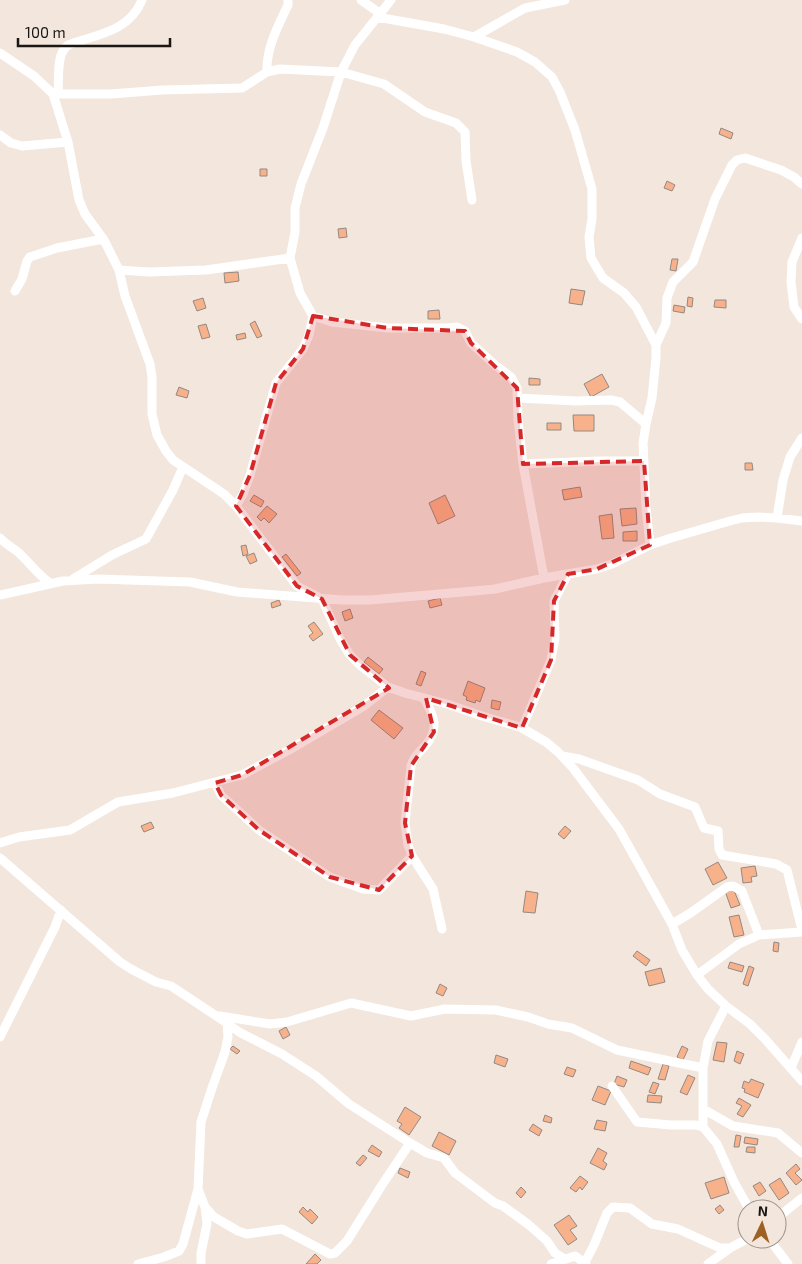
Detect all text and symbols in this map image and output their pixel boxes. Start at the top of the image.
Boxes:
scale bar [18,15,170,47]
text: 100 m [25,23,66,41]
north arrow [737,1199,787,1249]
text: N [757,1202,769,1219]

